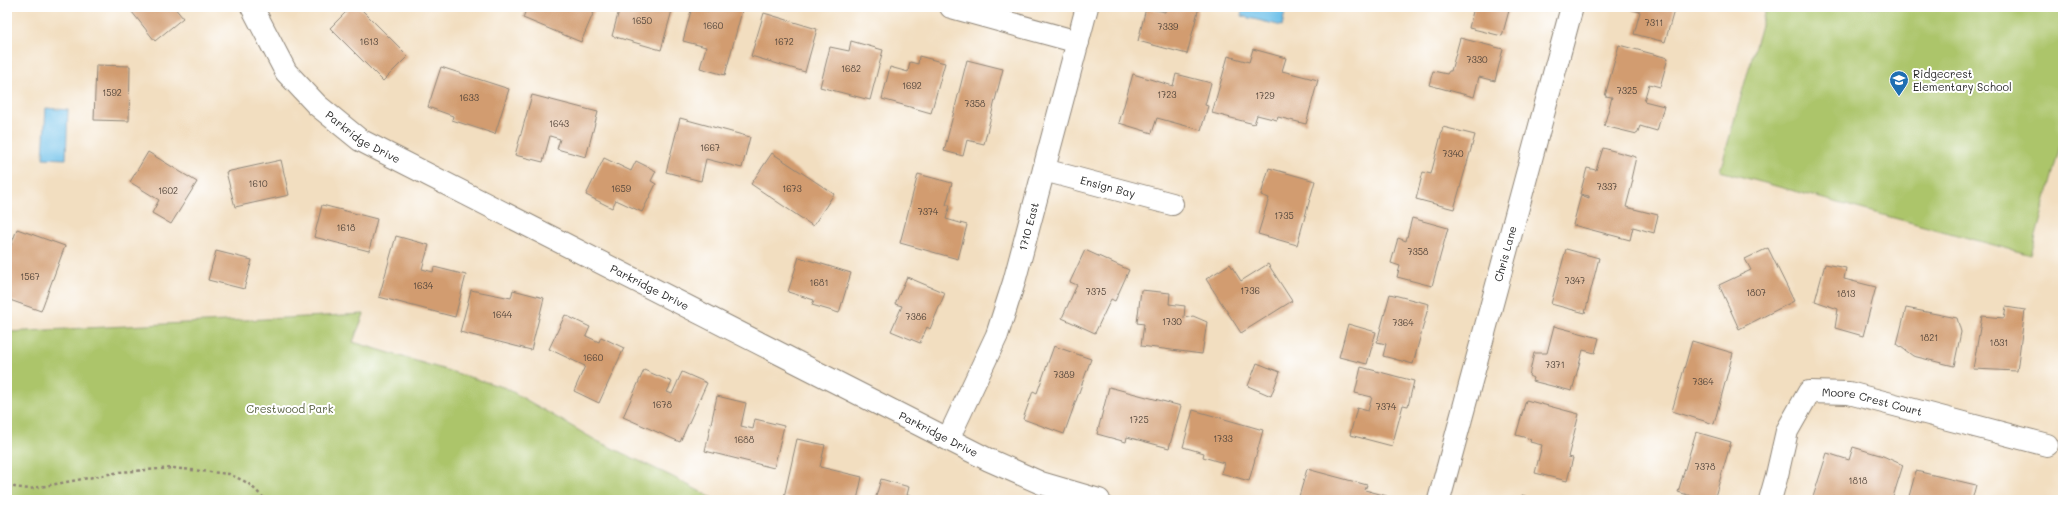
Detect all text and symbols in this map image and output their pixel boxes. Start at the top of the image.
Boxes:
house number: 1650 [632,15,653,26]
house number: 7311 [1645,17,1663,28]
house number: 1660 [703,20,724,31]
house number: 7339 [1158,21,1179,32]
house number: 1613 [360,36,378,47]
house number: 1672 [774,36,794,47]
house number: 7330 [1466,54,1488,65]
house number: 1682 [841,63,861,74]
place label: Ridgecrest Elementary School [1913,66,2012,94]
school or university icon: Ridgecrest Elementary School [1888,69,1910,97]
house number: 1692 [902,80,922,91]
house number: 7325 [1617,85,1637,96]
house number: 1592 [102,87,122,98]
house number: 1723 [1157,89,1177,100]
house number: 1729 [1255,90,1275,101]
house number: 1633 [459,92,479,103]
house number: 7358 [965,98,986,109]
street label: Parkridge Drive [323,107,403,166]
house number: 1643 [549,118,569,129]
house number: 1667 [700,142,720,153]
house number: 7340 [1442,148,1464,159]
street label: Ensign Bay [1079,172,1137,201]
house number: 1610 [248,178,268,189]
house number: 7337 [1597,181,1617,192]
house number: 1659 [611,183,632,194]
house number: 1673 [782,183,802,194]
house number: 1602 [158,185,178,196]
street label: 1710 East [1015,200,1042,252]
house number: 7374 [918,206,939,217]
house number: 1735 [1274,210,1294,221]
house number: 1618 [337,222,356,233]
street label: Chris Lane [1490,224,1520,283]
house number: 7358 [1408,246,1429,257]
street label: Parkridge Drive [608,261,692,313]
house number: 1567 [20,271,40,282]
house number: 7347 [1565,275,1585,286]
house number: 1681 [810,277,828,288]
house number: 1634 [413,280,434,291]
house number: 1736 [1240,285,1260,296]
house number: 7375 [1086,286,1106,297]
house number: 1807 [1746,287,1766,298]
house number: 1813 [1837,288,1855,299]
house number: 1644 [492,309,513,320]
house number: 7386 [905,311,927,322]
house number: 1730 [1162,316,1182,327]
house number: 7364 [1393,317,1414,328]
house number: 1821 [1920,332,1938,343]
house number: 1831 [1990,337,2008,348]
house number: 1660 [583,352,604,363]
house number: 7371 [1545,359,1565,370]
house number: 7389 [1053,369,1075,380]
house number: 7364 [1693,376,1714,387]
street label: Moore Crest Court [1822,384,1924,419]
house number: 1678 [652,399,673,410]
park label: Crestwood Park [246,401,334,416]
house number: 7374 [1376,401,1397,412]
street label: Parkridge Drive [897,407,981,460]
house number: 1725 [1129,414,1149,425]
house number: 1733 [1213,433,1233,444]
house number: 1688 [734,434,755,445]
house number: 7378 [1695,461,1716,472]
house number: 1818 [1849,475,1868,486]

